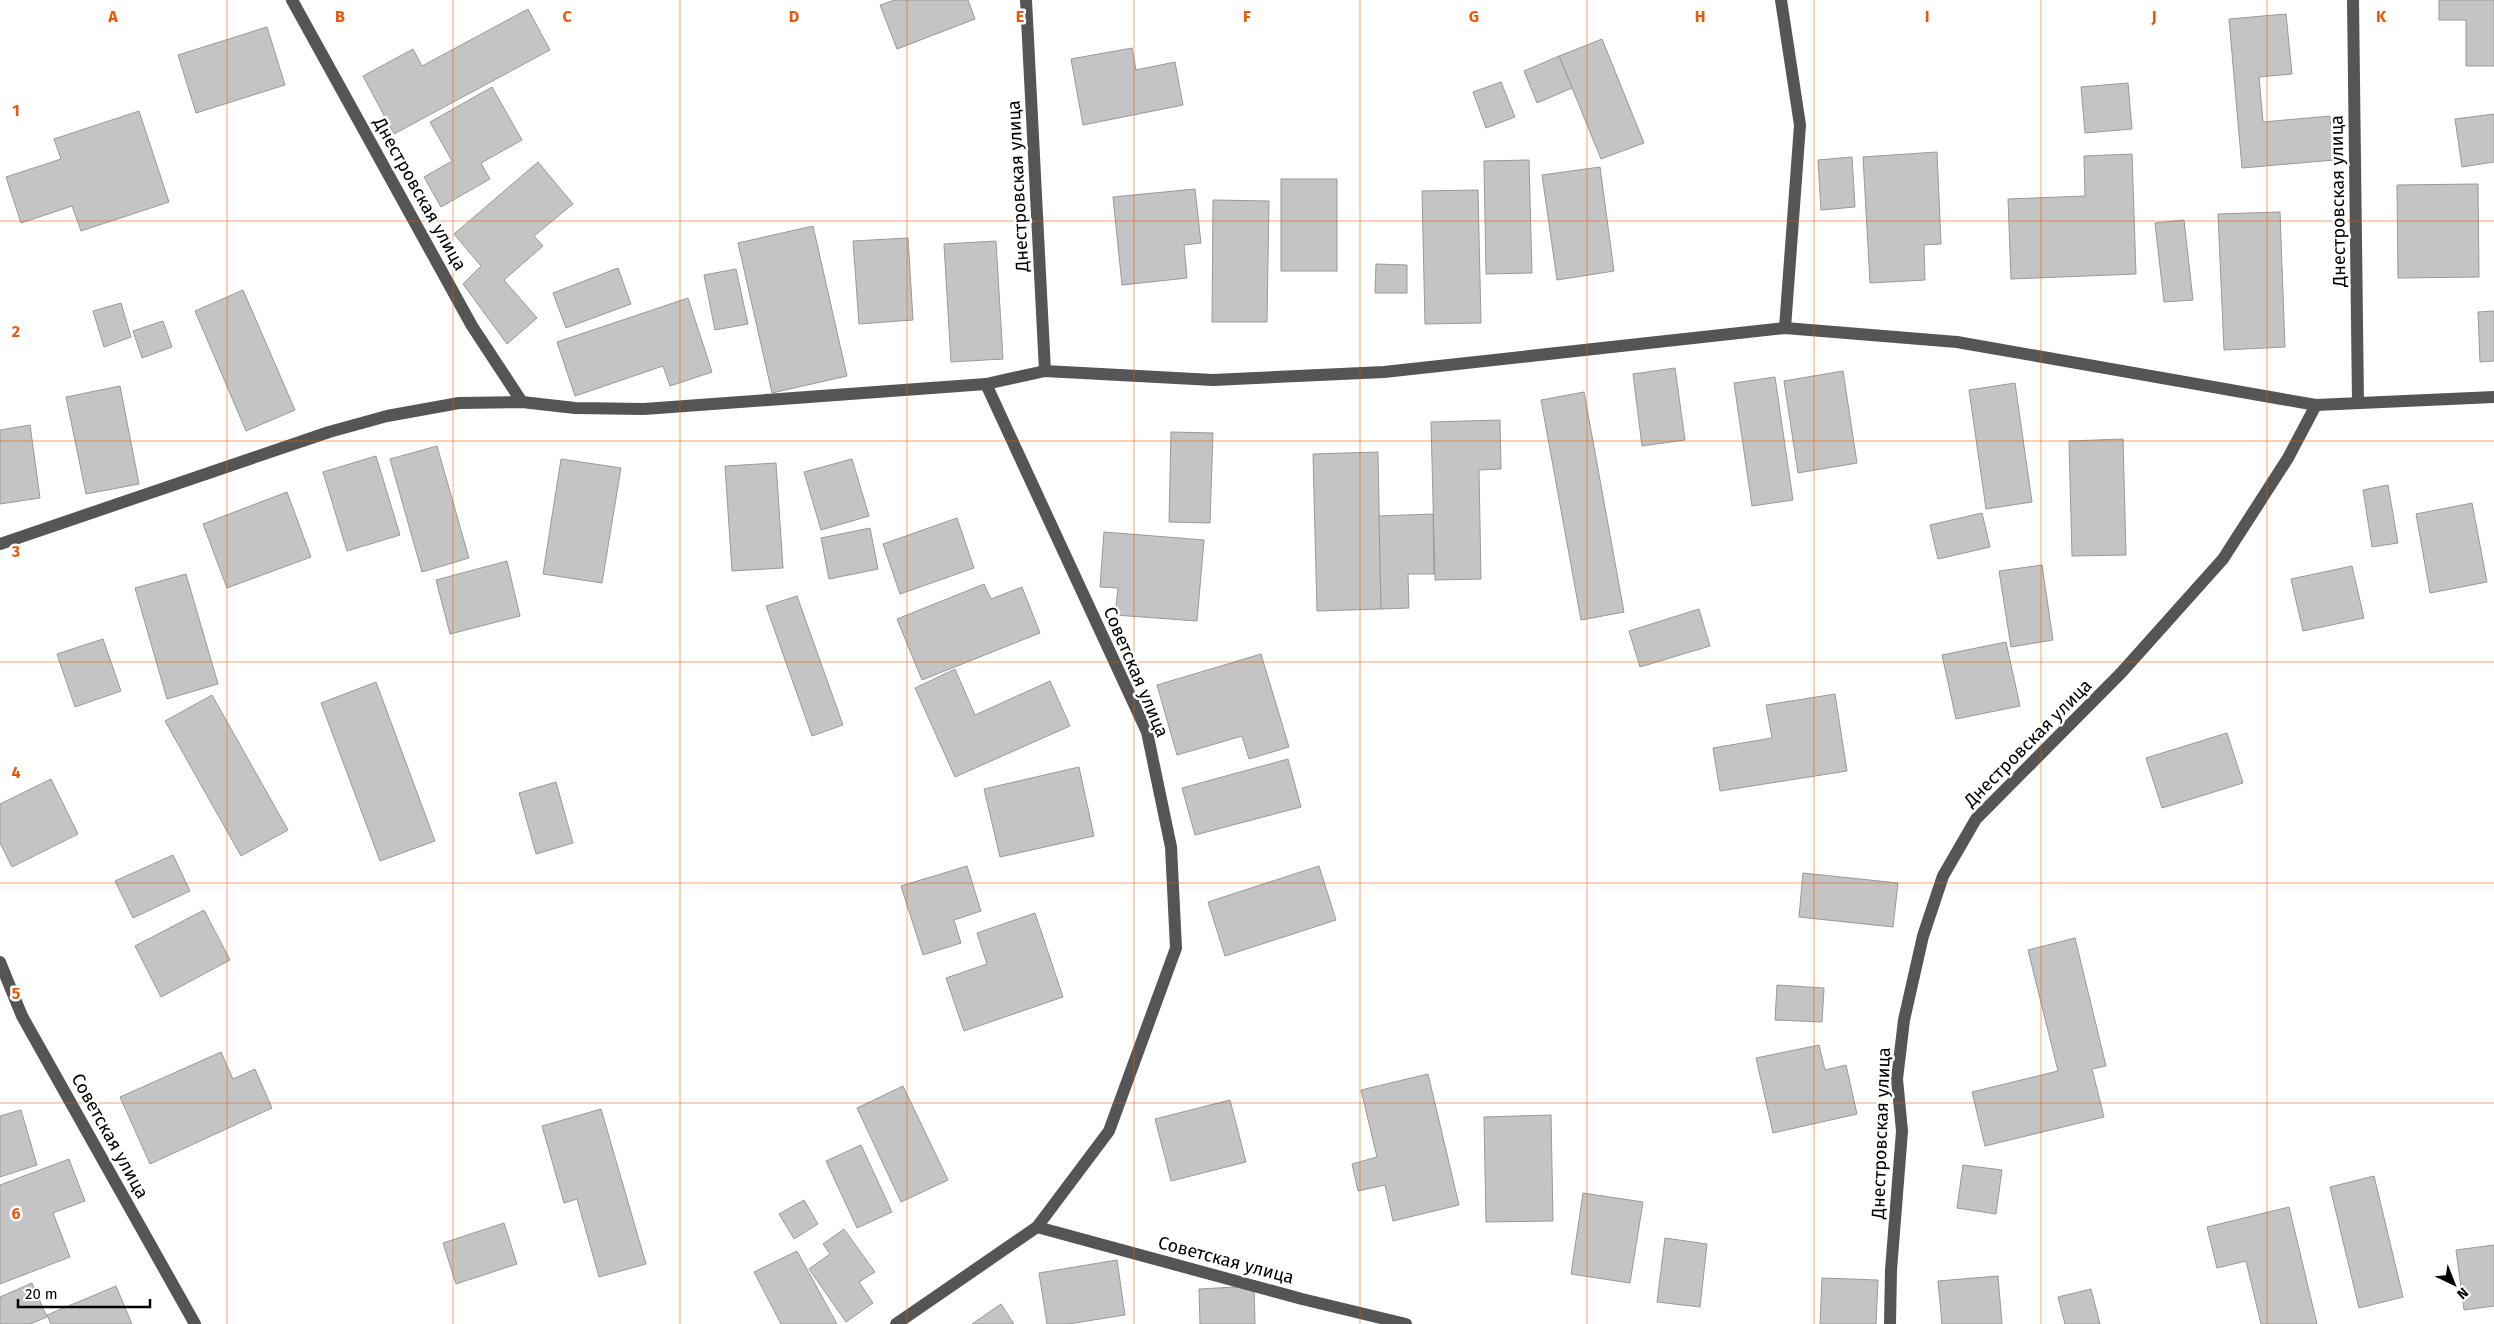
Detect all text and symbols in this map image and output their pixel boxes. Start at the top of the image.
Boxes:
text: A [107,7,118,26]
text: B [335,7,345,26]
text: C [562,7,572,26]
text: D [789,7,799,26]
text: E [1016,7,1024,26]
text: F [1243,7,1251,26]
text: G [1469,7,1479,26]
text: H [1695,7,1705,26]
text: I [1925,7,1929,26]
text: J [2150,7,2157,26]
text: K [2376,7,2387,26]
street label: Днестровская улица [1003,100,1034,273]
text: 1 [12,101,20,120]
street label: Днестровская улица [368,113,471,274]
street label: Днестровская улица [2326,115,2351,288]
text: 2 [12,322,20,341]
text: 3 [11,542,20,561]
street label: Советская улица [1099,603,1173,741]
street label: Днестровская улица [1959,674,2097,812]
text: 4 [11,763,21,782]
text: 5 [12,984,21,1003]
street label: Днестровская улица [1867,1047,1895,1220]
street label: Советская улица [67,1070,153,1202]
text: 6 [11,1204,21,1223]
street label: Советская улица [1156,1231,1296,1289]
north arrow [2429,1259,2479,1309]
scale bar [18,1276,150,1308]
text: N [2453,1284,2472,1303]
text: 20 m [25,1285,58,1303]

